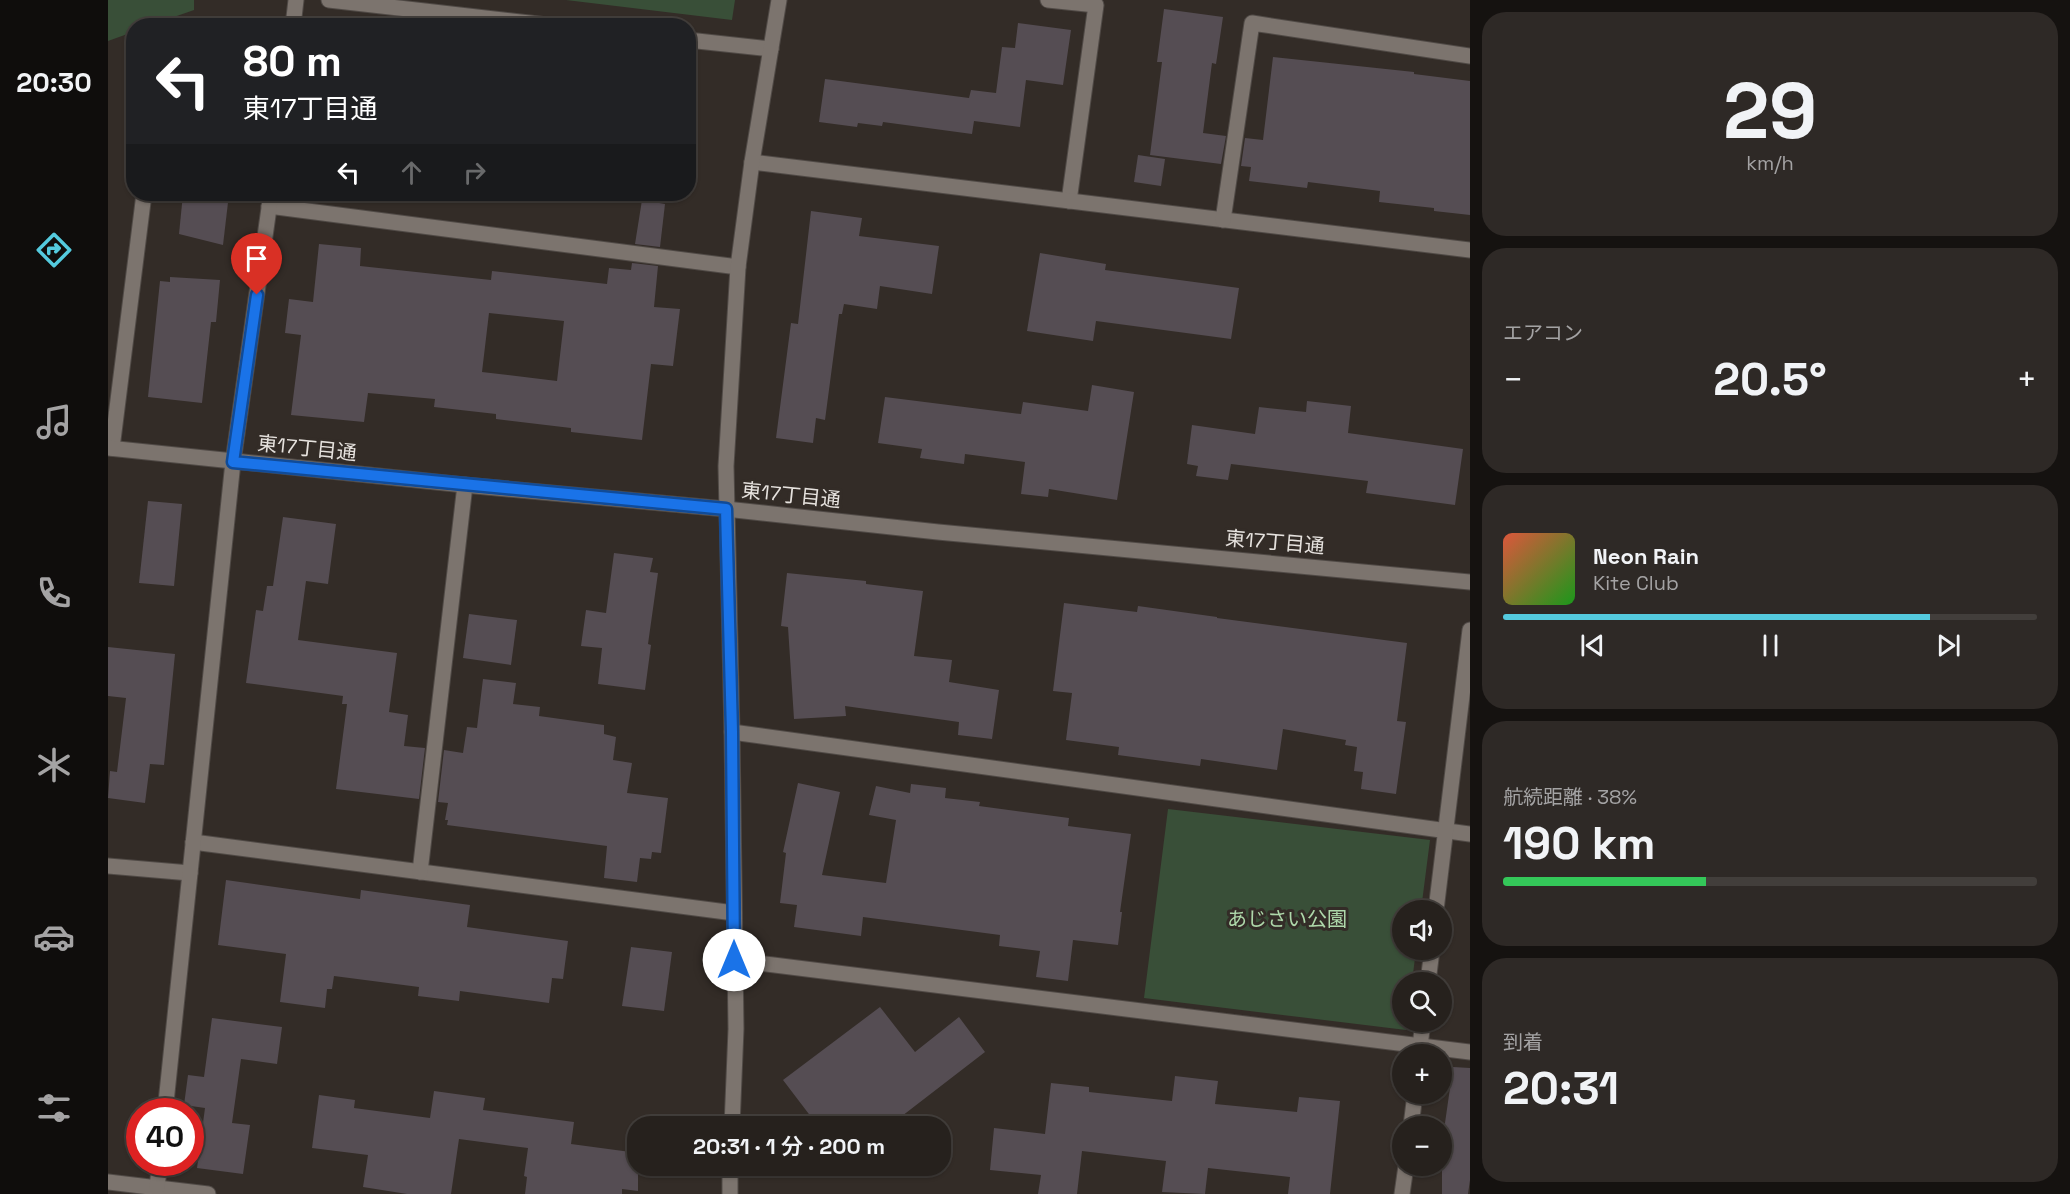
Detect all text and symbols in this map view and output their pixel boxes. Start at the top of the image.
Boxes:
text: 80 m [243,35,342,88]
icon: left [144,42,222,120]
text: 29 [1723,61,1817,161]
text: 20:30 [16,65,92,100]
text: 東17丁目通 [243,91,378,126]
text: km/h [1746,150,1794,176]
icon: left [332,156,365,189]
icon: ahead [395,156,428,189]
icon: right [458,156,491,189]
icon: directions [33,229,75,271]
pin [231,233,282,295]
icon: arrive [240,242,273,275]
text: エアコン [1503,320,1583,346]
text: 20.5° [1713,351,1827,408]
text: − [1503,359,1523,401]
text: + [2017,359,2037,401]
icon: music [33,401,75,443]
street label: 東17丁目通 [256,430,358,466]
street label: 東17丁目通 [740,477,842,513]
street label: 東17丁目通 [1224,525,1326,559]
text: Neon Rain [1593,542,1699,570]
text: Kite Club [1593,570,1679,596]
icon: phone [33,572,75,614]
icon: previous [1576,629,1609,662]
icon: pause [1754,629,1787,662]
icon: next [1932,629,1965,662]
icon: climate [33,744,75,786]
text: 航続距離 · 38% [1503,784,1637,810]
text: 190 km [1503,815,1656,872]
map controls [1392,900,1452,1176]
button: sound [1392,900,1452,960]
park label: あじさい公園 [1227,906,1347,932]
icon: car [33,916,75,958]
position arrow [702,928,766,992]
button: search [1392,972,1452,1032]
text: 到着 [1503,1029,1543,1055]
button: + [1392,1044,1452,1104]
text: 20:31 [1503,1060,1619,1117]
icon: filters [33,1087,75,1129]
speed limit sign: 40 [126,1098,204,1176]
button: − [1392,1116,1452,1176]
text: 20:31 · 1 分 · 200 m [693,1132,885,1160]

